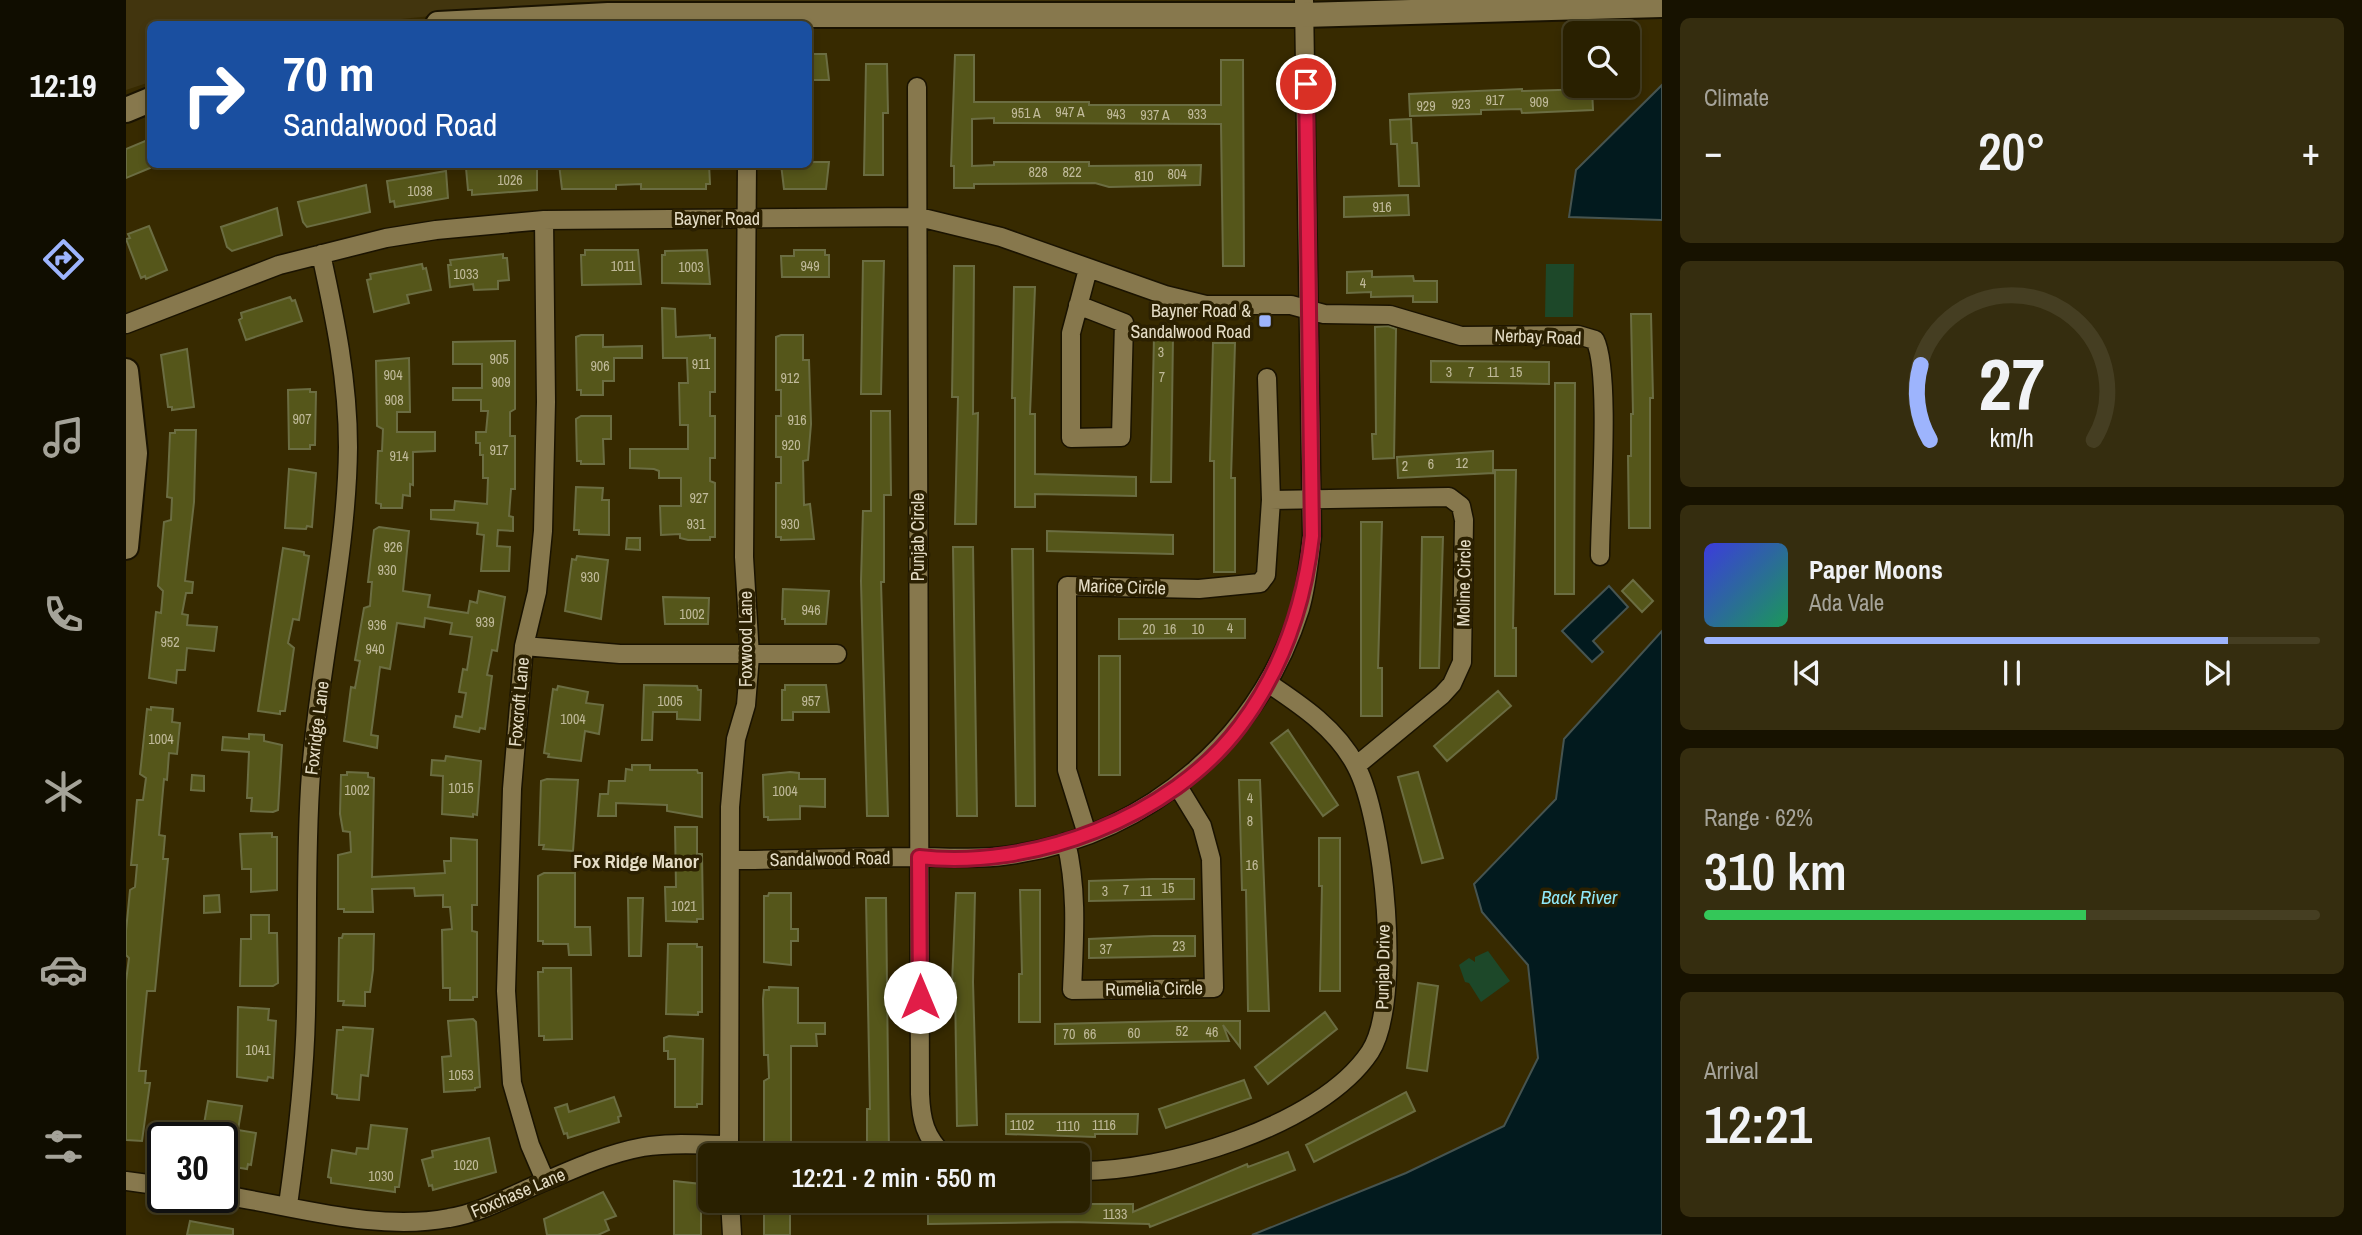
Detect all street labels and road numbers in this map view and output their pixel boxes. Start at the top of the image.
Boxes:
street label: Bayner Road [674,206,760,231]
street label: Nerbay Road [1494,322,1582,351]
street label: Punjab Circle [905,493,930,581]
street label: Moline Circle [1450,539,1477,627]
street label: Marice Circle [1078,572,1166,601]
street label: Foxwood Lane [733,591,758,687]
street label: Foxcroft Lane [502,656,535,748]
street label: Foxridge Lane [298,680,335,776]
street label: Sandalwood Road [769,845,891,872]
street label: Punjab Drive [1369,924,1396,1010]
street label: Rumelia Circle [1105,975,1203,1002]
street label: Foxchase Lane [467,1161,569,1224]

